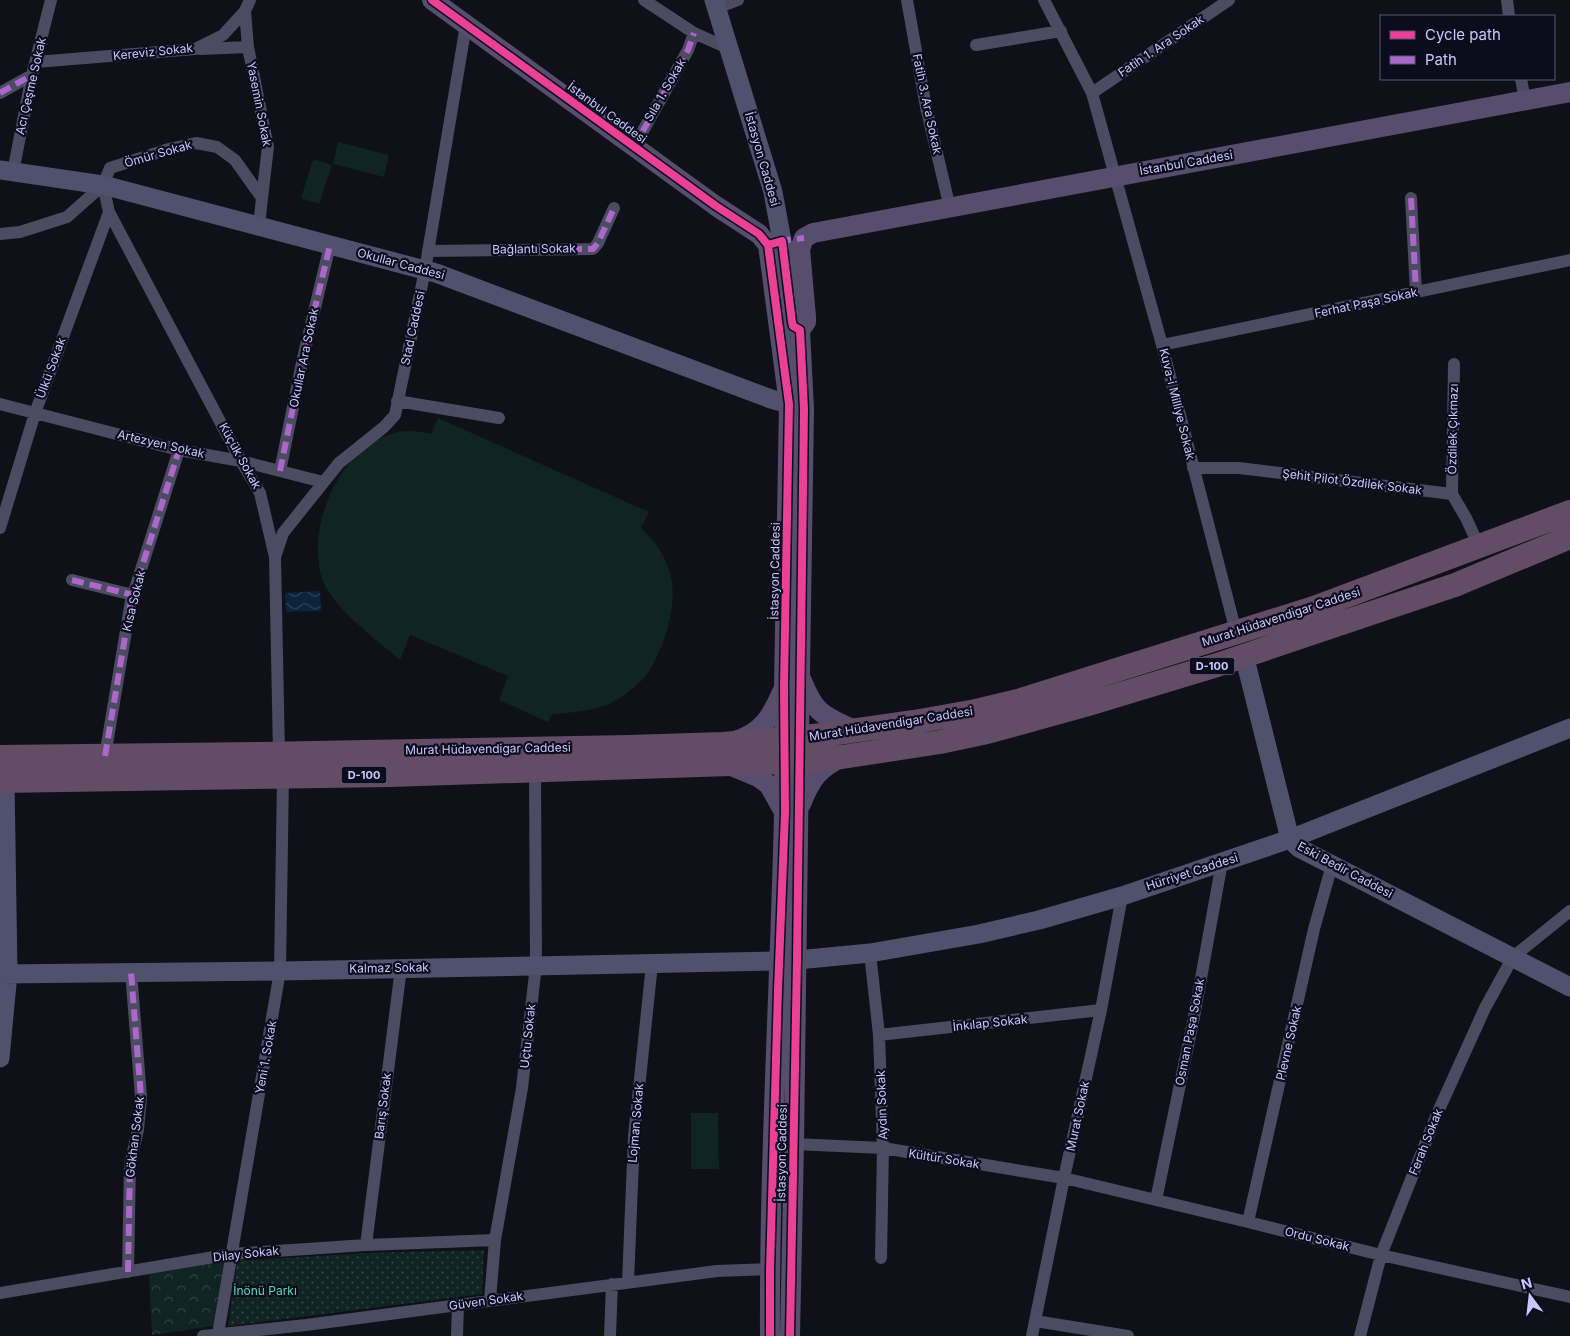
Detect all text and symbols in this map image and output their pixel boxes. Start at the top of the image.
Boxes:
street label: Fatih 1. Ara Sokak [1115,11,1207,80]
legend [1380,15,1555,80]
text: Cycle path [1425,25,1501,44]
street label: Acı Çeşme Sokak [12,35,49,136]
street label: Kereviz Sokak [112,40,194,63]
text: Path [1425,50,1457,69]
street label: Fatih 3. Ara Sokak [909,52,946,156]
street label: Sıla 1. Sokak [641,55,689,124]
street label: Yasemin Sokak [244,60,275,148]
street label: İstanbul Caddesi [565,79,650,146]
street label: İstasyon Caddesi [742,110,783,208]
street label: Ömür Sokak [122,137,194,170]
street label: İstanbul Caddesi [1138,147,1234,178]
street label: Bağlantı Sokak [492,240,576,257]
street label: Okullar Caddesi [356,245,446,282]
street label: Ferhat Paşa Sokak [1313,284,1419,321]
street label: Stad Caddesi [397,289,428,366]
street label: Okullar Ara Sokak [286,307,321,409]
street label: Ülkü Sokak [33,335,69,400]
street label: Kuva-i Milliye Sokak [1156,347,1199,461]
street label: Özdilek Çıkmazı [1444,383,1461,475]
street label: Küçük Sokak [216,420,265,492]
street label: Artezyen Sokak [116,426,207,461]
street label: Şehit Pilot Özdilek Sokak [1281,465,1423,498]
street label: İstasyon Caddesi [766,522,783,620]
street label: Kısa Sokak [119,568,148,633]
street label: Murat Hüdavendigar Caddesi [1200,584,1362,649]
road number: D-100 [1190,658,1234,674]
street label: Murat Hüdavendigar Caddesi [808,703,974,744]
street label: Murat Hüdavendigar Caddesi [405,740,571,757]
road number: D-100 [342,766,386,784]
street label: Eski Bedir Caddesi [1295,838,1396,901]
street label: Hürriyet Caddesi [1144,850,1240,893]
street label: Kalmaz Sokak [349,959,429,976]
street label: Osman Paşa Sokak [1172,977,1207,1087]
street label: Uçtu Sokak [517,1002,538,1069]
street label: Plevne Sokak [1273,1004,1305,1082]
street label: İnkılap Sokak [952,1011,1028,1034]
street label: Yeni 1. Sokak [252,1019,279,1095]
street label: Aydın Sokak [873,1070,890,1140]
street label: Barış Sokak [371,1072,394,1140]
street label: Murat Sokak [1063,1079,1092,1152]
street label: Lojman Sokak [625,1082,646,1163]
street label: Gökhan Sokak [122,1095,147,1178]
street label: İstasyon Caddesi [773,1104,790,1202]
street label: Ferah Sokak [1405,1106,1446,1177]
street label: Kültür Sokak [908,1146,981,1172]
street label: Ordu Sokak [1283,1223,1351,1254]
street label: Dilay Sokak [212,1243,280,1264]
north arrow [1505,1271,1555,1321]
text: N [1519,1273,1534,1293]
park label: İnönü Parkı [233,1283,297,1298]
street label: Güven Sokak [448,1288,524,1313]

